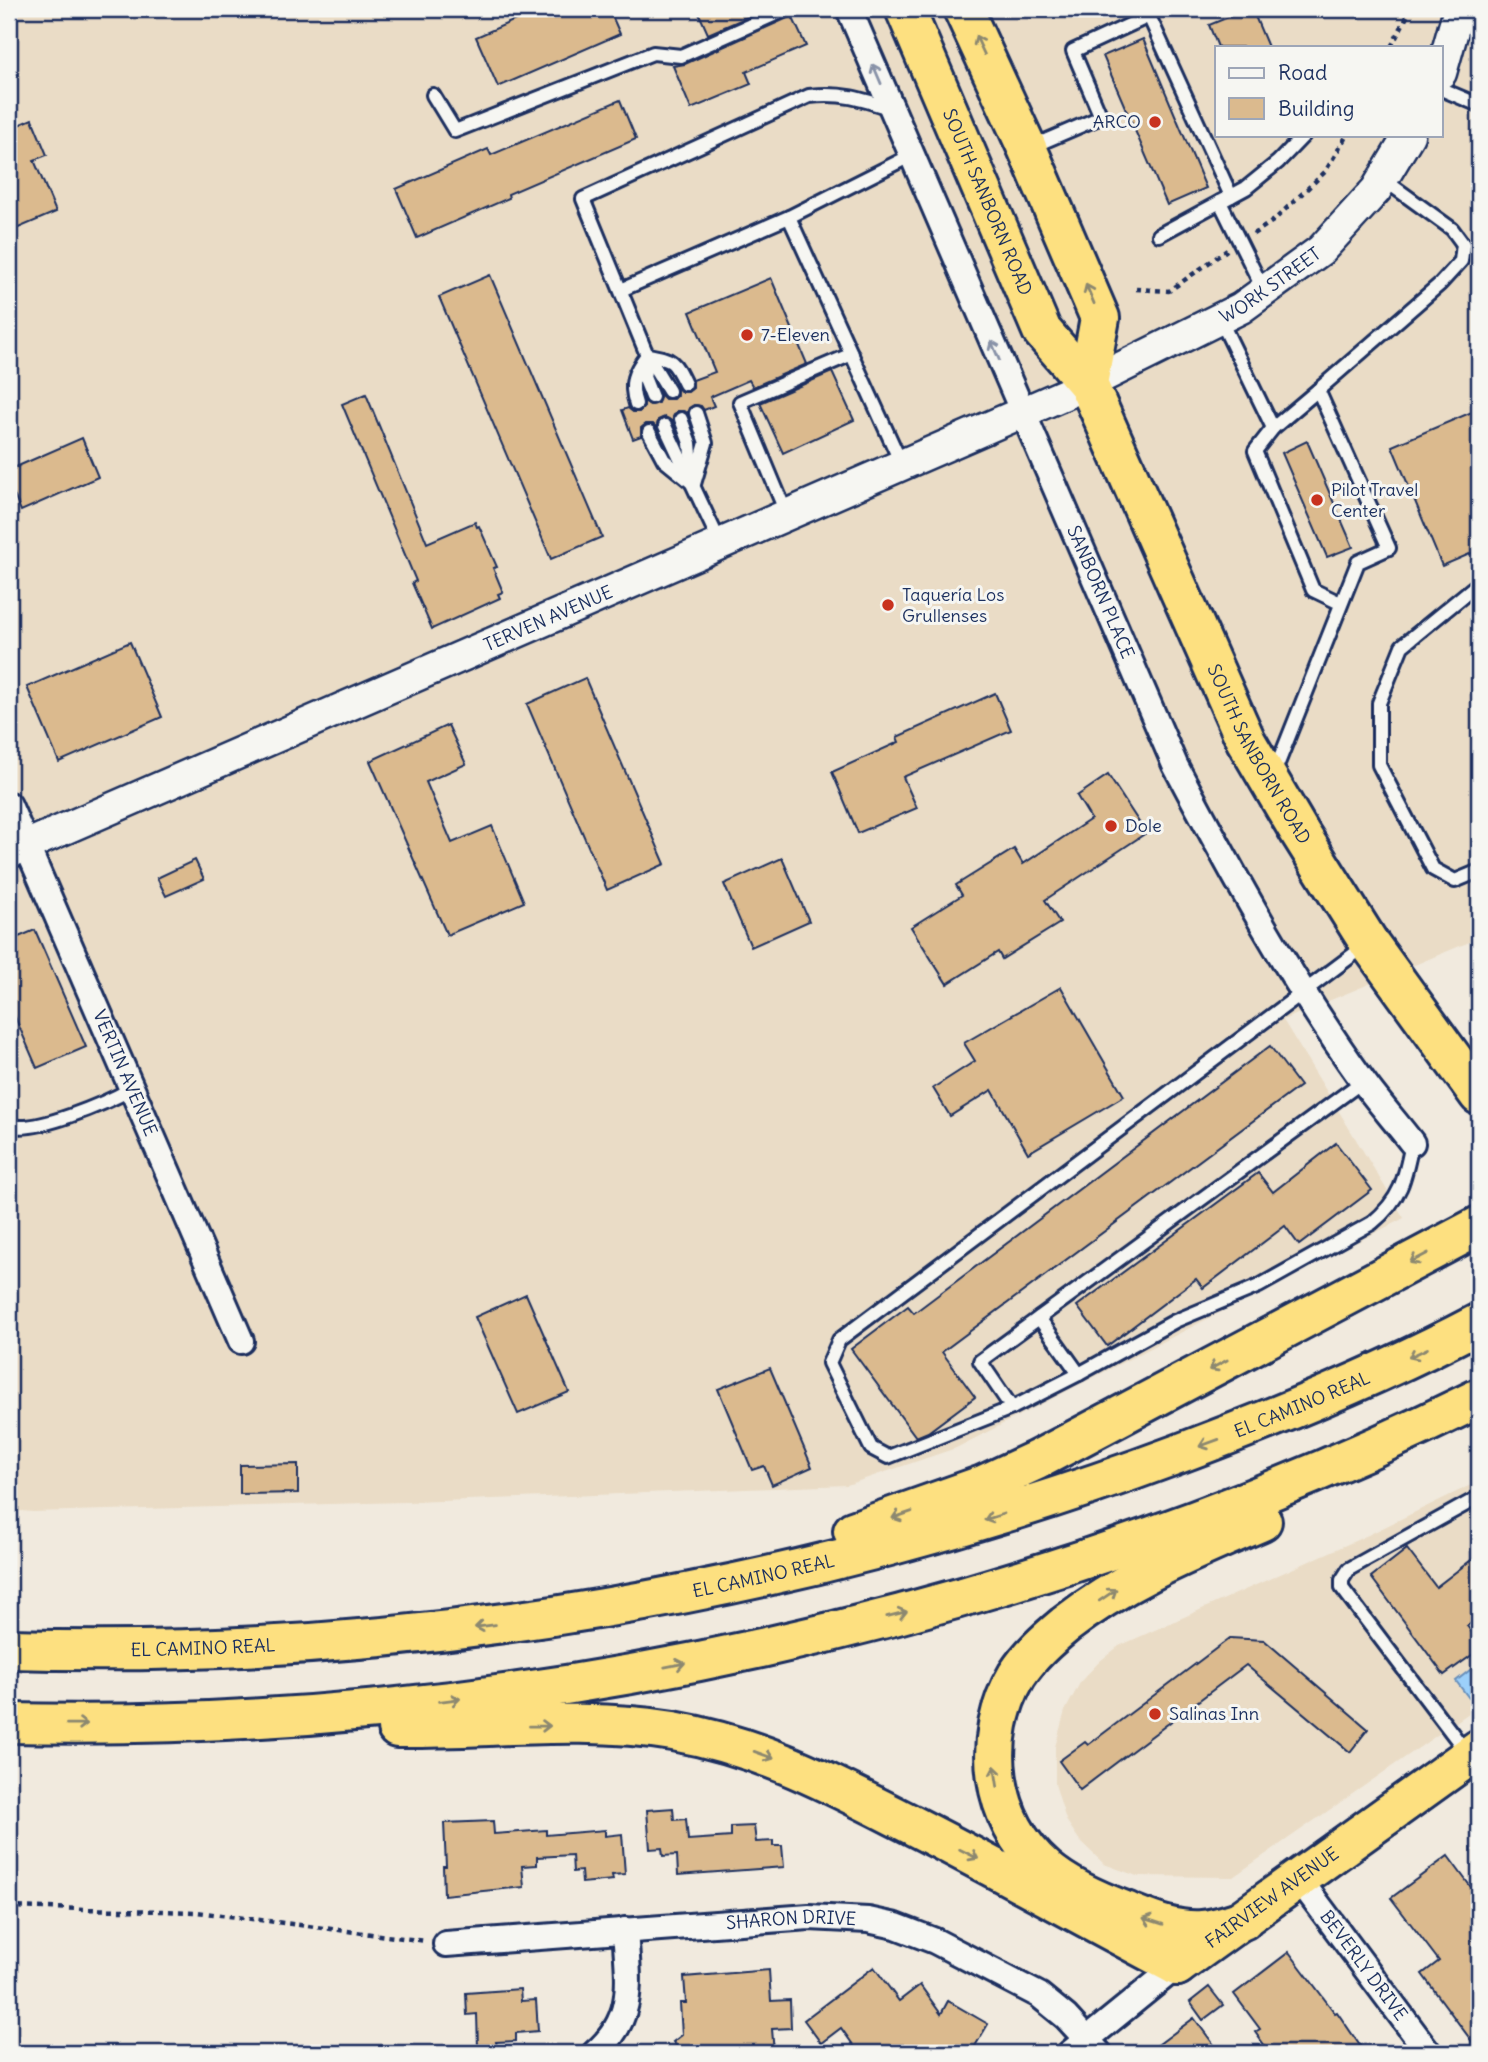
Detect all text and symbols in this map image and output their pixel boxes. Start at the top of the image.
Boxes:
one-way arrow [973,35,986,56]
legend [1215,46,1442,136]
text: Road [1278,59,1327,86]
one-way arrow [869,63,882,85]
text: Building [1278,95,1354,122]
street label: SOUTH SANBORN ROAD [938,105,1038,299]
place label: ARCO [1093,110,1141,133]
marker: ARCO [1147,114,1163,130]
street label: WORK STREET [1215,242,1325,328]
one-way arrow [1083,284,1096,305]
place label: 7-Eleven [761,323,830,346]
marker: 7-Eleven [739,327,755,343]
one-way arrow [988,340,1001,361]
place label: Pilot Travel Center [1331,478,1418,522]
marker: Pilot Travel Center [1309,492,1325,508]
street label: SANBORN PLACE [1062,522,1140,662]
street label: TERVEN AVENUE [480,580,616,656]
place label: Taquería Los Grullenses [902,583,1004,627]
marker: Taquería Los Grullenses [880,597,896,613]
street label: SOUTH SANBORN ROAD [1202,660,1316,848]
place label: Dole [1125,814,1162,837]
marker: Dole [1103,818,1119,834]
street label: VERTIN AVENUE [88,1006,163,1139]
one-way arrow [1409,1252,1430,1266]
one-way arrow [1408,1347,1429,1360]
one-way arrow [1208,1358,1229,1372]
street label: EL CAMINO REAL [1231,1366,1373,1443]
one-way arrow [1198,1437,1220,1450]
one-way arrow [892,1510,914,1522]
one-way arrow [983,1511,1005,1524]
street label: EL CAMINO REAL [690,1549,837,1602]
one-way arrow [1098,1588,1117,1602]
one-way arrow [885,1607,908,1620]
one-way arrow [474,1620,496,1633]
street label: EL CAMINO REAL [131,1633,276,1661]
one-way arrow [663,1657,686,1671]
one-way arrow [439,1694,461,1707]
place label: Salinas Inn [1169,1702,1259,1725]
marker: Salinas Inn [1147,1706,1163,1722]
one-way arrow [65,1717,88,1731]
one-way arrow [528,1719,551,1733]
one-way arrow [753,1749,775,1762]
one-way arrow [989,1765,1002,1788]
street label: FAIRVIEW AVENUE [1201,1842,1343,1953]
one-way arrow [958,1847,978,1861]
street label: SHARON DRIVE [725,1905,857,1934]
street label: BEVERLY DRIVE [1315,1905,1413,2025]
one-way arrow [1142,1914,1164,1927]

